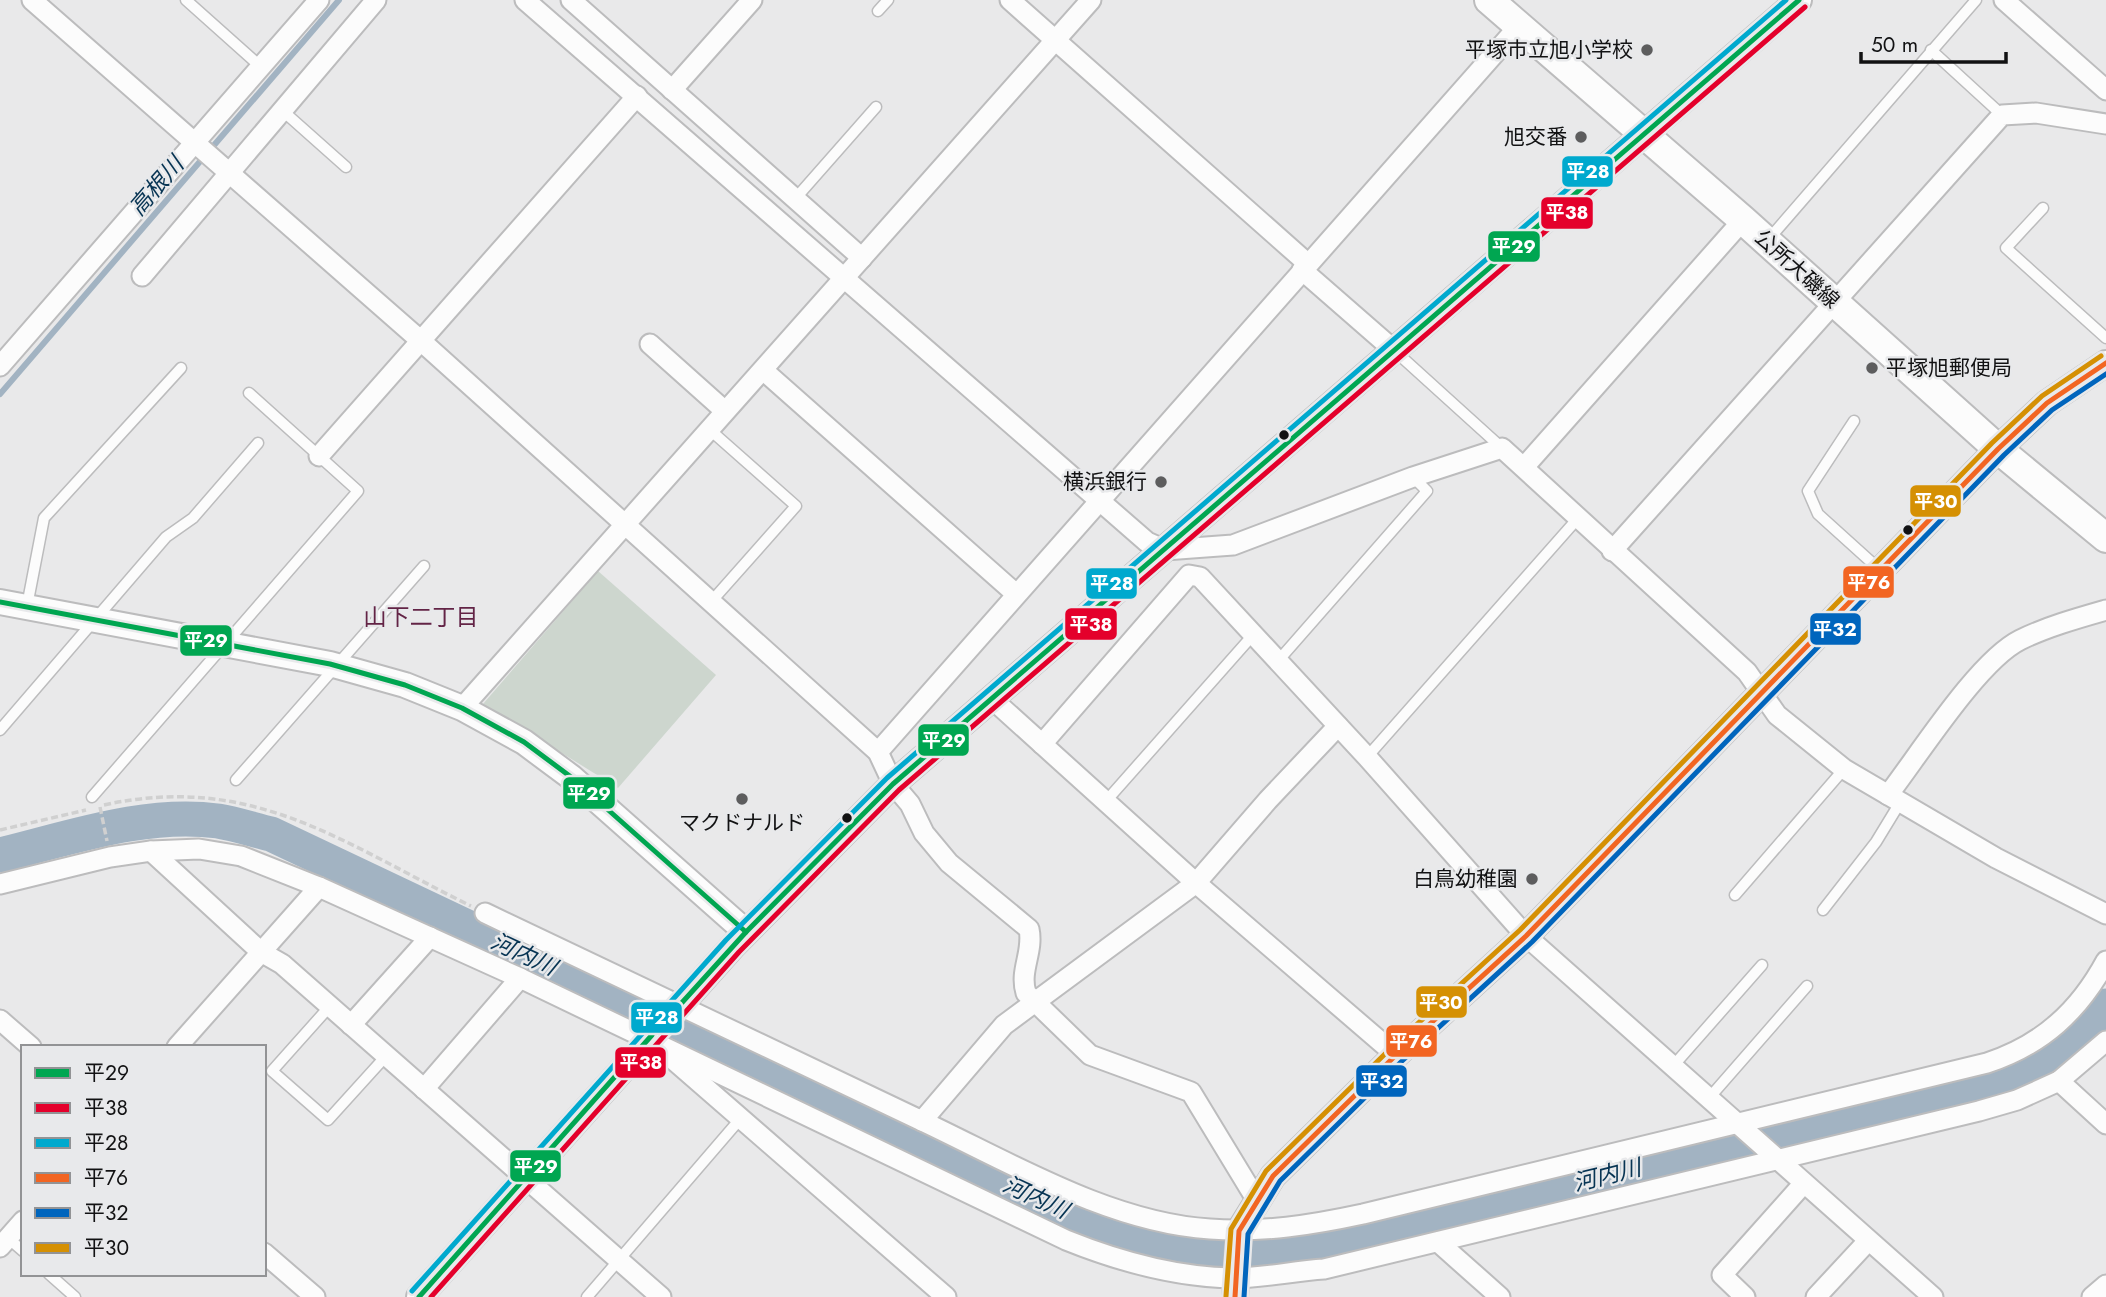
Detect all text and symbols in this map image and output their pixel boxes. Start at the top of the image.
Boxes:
scale bar [1861,21,2006,65]
text: 50 m [1871,30,1918,60]
place label: 平塚市立旭小学校 [1465,35,1633,65]
marker: 平塚市立旭小学校 [1639,42,1655,58]
place label: 旭交番 [1504,122,1567,152]
marker: 旭交番 [1573,129,1589,145]
water label: 高根川 [121,147,193,223]
line badge: 平28 [1561,155,1614,188]
text: 平28 [1566,158,1610,185]
line badge: 平38 [1540,196,1594,230]
text: 平38 [1546,199,1588,226]
street label: 公所大磯線 [1748,223,1846,315]
line badge: 平29 [1487,230,1541,263]
text: 平29 [1492,233,1536,260]
place label: 平塚旭郵便局 [1886,353,2012,383]
marker: 平塚旭郵便局 [1864,360,1880,376]
unlabelled marker [1277,428,1291,442]
place label: 横浜銀行 [1063,467,1147,497]
marker: 横浜銀行 [1153,474,1169,490]
line badge: 平30 [1909,484,1962,518]
text: 平30 [1914,488,1958,515]
unlabelled marker [1901,523,1915,537]
line badge: 平76 [1842,565,1895,599]
line badge: 平28 [1085,567,1138,600]
text: 平76 [1847,569,1891,596]
text: 平28 [1090,570,1134,597]
district label: 山下二丁目 [364,600,479,634]
line badge: 平38 [1064,607,1118,641]
text: 平38 [1070,611,1112,638]
line badge: 平32 [1809,612,1862,646]
text: 平32 [1813,616,1857,643]
line badge: 平29 [179,624,233,657]
text: 平29 [184,627,228,654]
line badge: 平29 [917,723,970,757]
text: 平29 [922,727,966,754]
line badge: 平29 [562,776,616,810]
text: 平29 [567,780,611,807]
marker: マクドナルド [734,791,750,807]
place label: マクドナルド [679,808,805,838]
unlabelled marker [840,811,854,825]
place label: 白鳥幼稚園 [1413,864,1518,894]
marker: 白鳥幼稚園 [1524,871,1540,887]
water label: 河内川 [486,924,565,985]
line badge: 平30 [1415,985,1468,1019]
text: 平30 [1419,989,1463,1016]
line badge: 平28 [630,1001,683,1034]
text: 平28 [635,1004,679,1031]
line badge: 平76 [1385,1024,1438,1058]
text: 平76 [1389,1028,1433,1055]
legend [21,1045,266,1276]
line badge: 平38 [614,1046,667,1079]
text: 平38 [620,1049,662,1076]
text: 平29 [84,1058,129,1088]
line badge: 平32 [1355,1064,1408,1098]
text: 平32 [1360,1068,1404,1095]
text: 平38 [84,1093,128,1123]
text: 平28 [84,1128,128,1158]
line badge: 平29 [509,1149,562,1183]
water label: 河内川 [1569,1149,1647,1200]
text: 平29 [514,1153,558,1180]
text: 平76 [84,1163,128,1193]
water label: 河内川 [998,1167,1077,1228]
text: 平32 [84,1198,128,1228]
text: 平30 [84,1233,129,1263]

